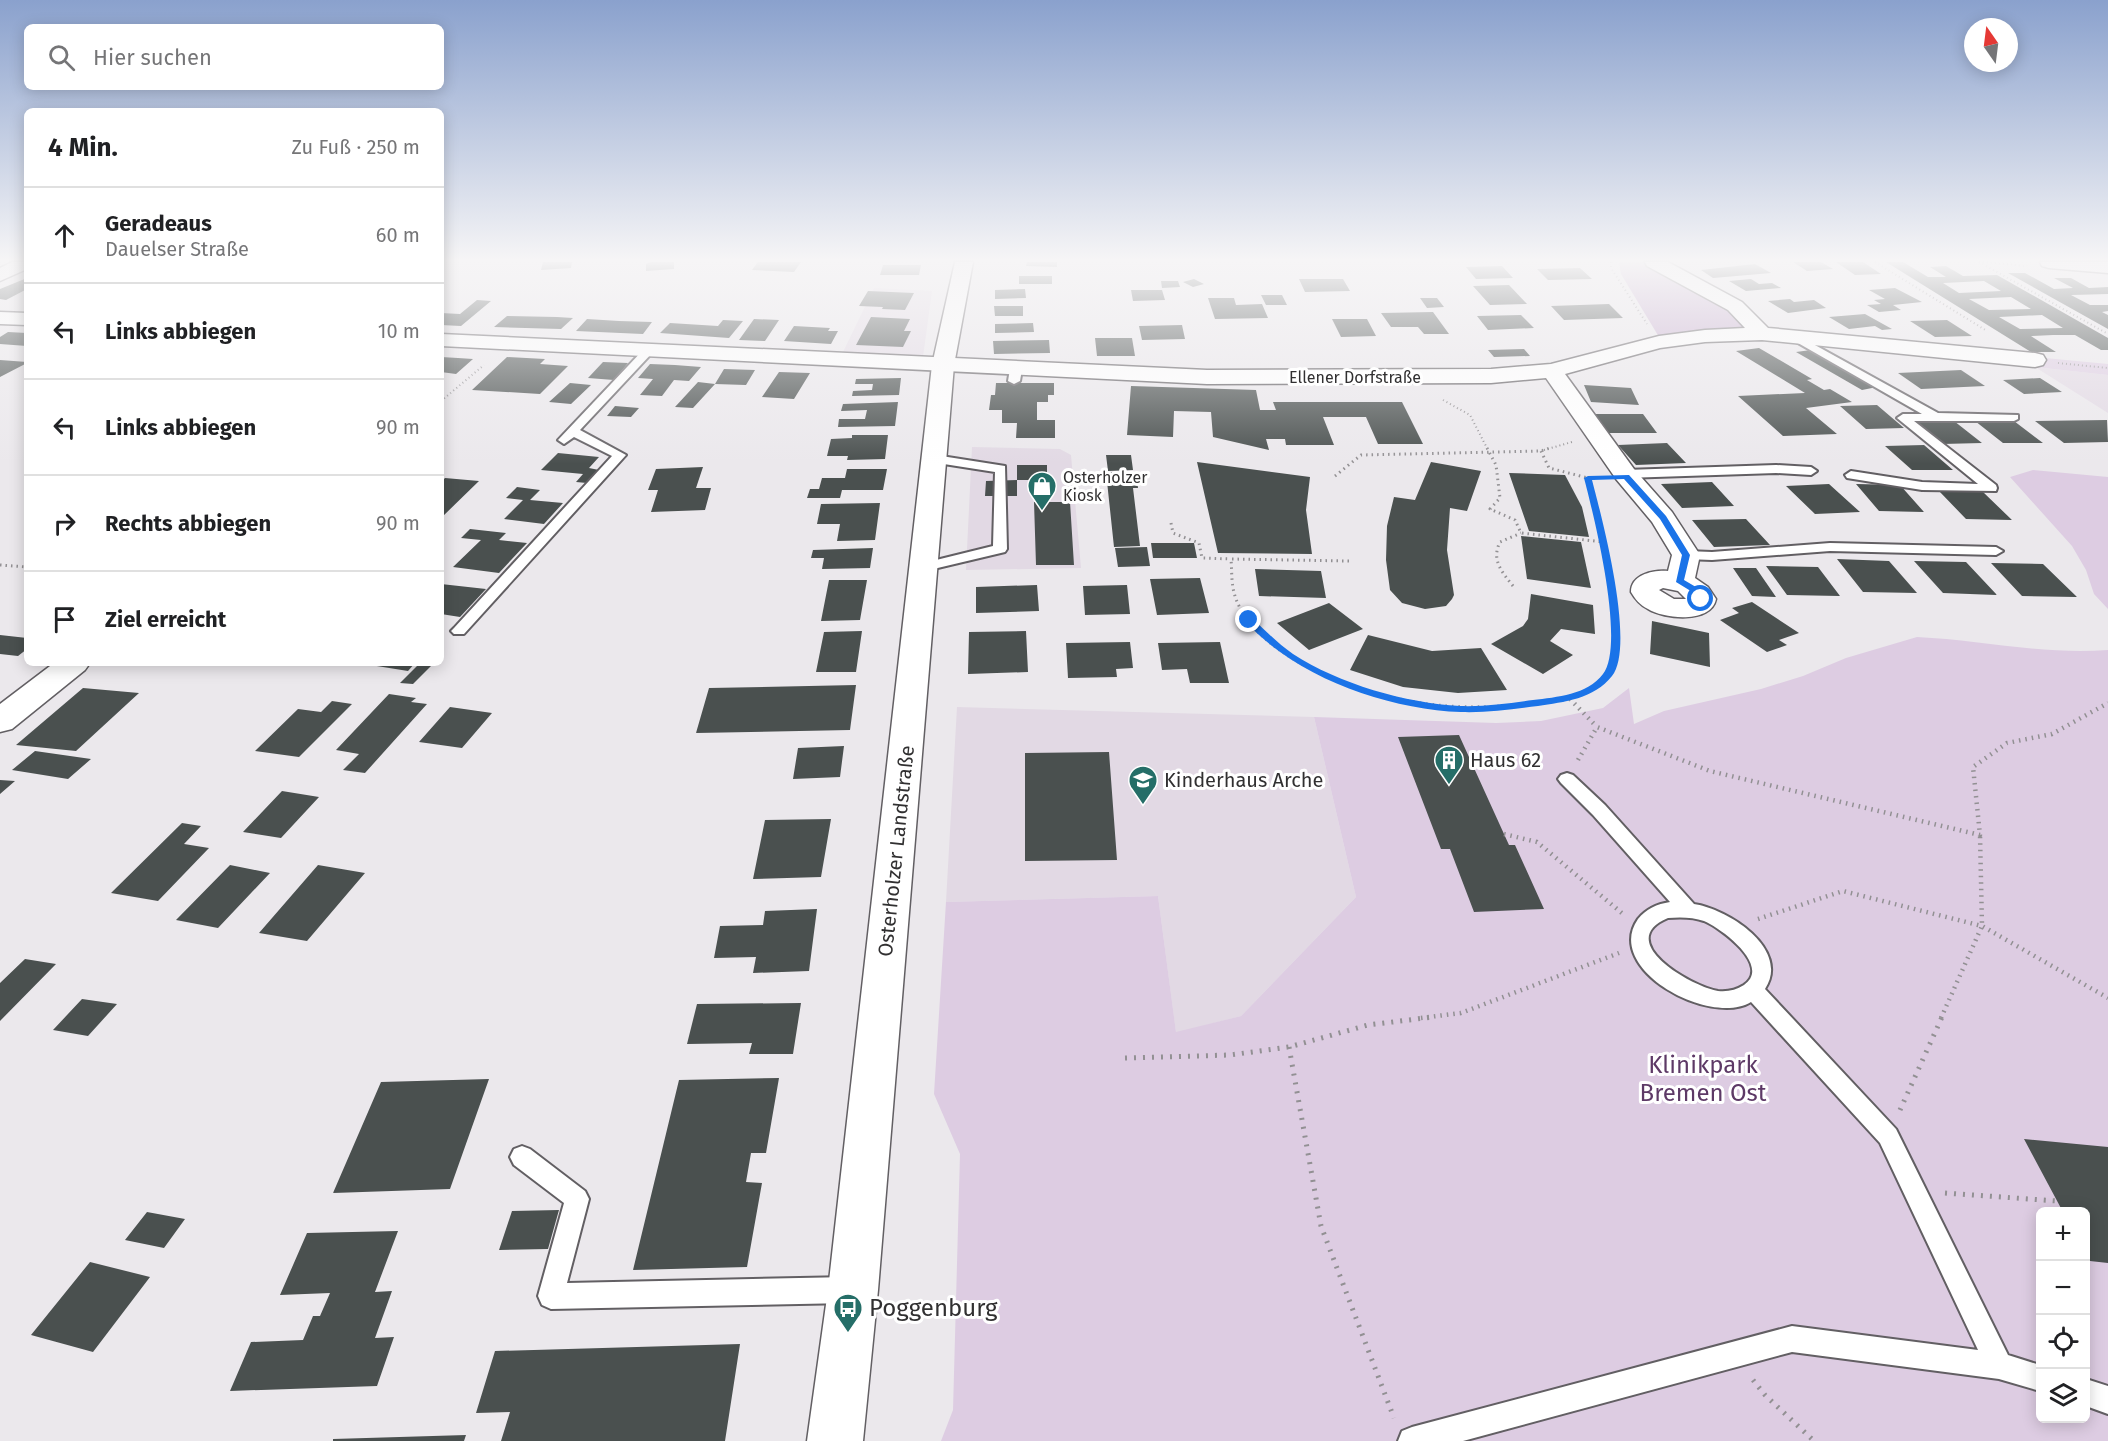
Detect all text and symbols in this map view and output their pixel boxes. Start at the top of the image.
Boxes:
north arrow [1964,18,2018,72]
search box [24,24,444,90]
icon: search [45,41,78,74]
text: Hier suchen [93,44,212,71]
text: 4 Min. [48,132,118,163]
text: Zu Fuß · 250 m [292,135,420,159]
text: Geradeaus [105,210,212,237]
icon: ahead [48,219,81,252]
text: 60 m [376,223,420,247]
text: Dauelser Straße [105,237,249,261]
icon: left [48,315,81,348]
text: Links abbiegen [105,318,256,345]
text: 10 m [378,319,420,343]
street label: Ellener Dorfstraße [1289,368,1421,387]
icon: left [48,411,81,444]
text: Links abbiegen [105,414,256,441]
text: 90 m [376,415,420,439]
place label: Osterholzer Kiosk [1063,468,1148,505]
shop icon: Osterholzer Kiosk [1026,470,1058,512]
icon: right [48,507,81,540]
text: Rechts abbiegen [105,510,271,537]
text: 90 m [376,511,420,535]
route start [1687,585,1713,611]
icon: arrive [48,603,81,636]
text: Ziel erreicht [105,606,226,633]
route end [1235,606,1261,632]
street label: Osterholzer Landstraße [873,744,919,958]
building icon: Haus 62 [1433,744,1465,786]
place label: Haus 62 [1470,748,1541,772]
school or university icon: Kinderhaus Arche [1127,764,1159,806]
place label: Kinderhaus Arche [1164,768,1323,792]
park label: Klinikpark Bremen Ost [1640,1051,1767,1107]
map controls [2036,1207,2090,1423]
button: + [2036,1207,2090,1261]
button: − [2036,1261,2090,1315]
bus stop icon: Poggenburg [832,1292,864,1334]
place label: Poggenburg [869,1294,998,1322]
button: locate [2036,1315,2090,1369]
button: layers [2036,1369,2090,1423]

